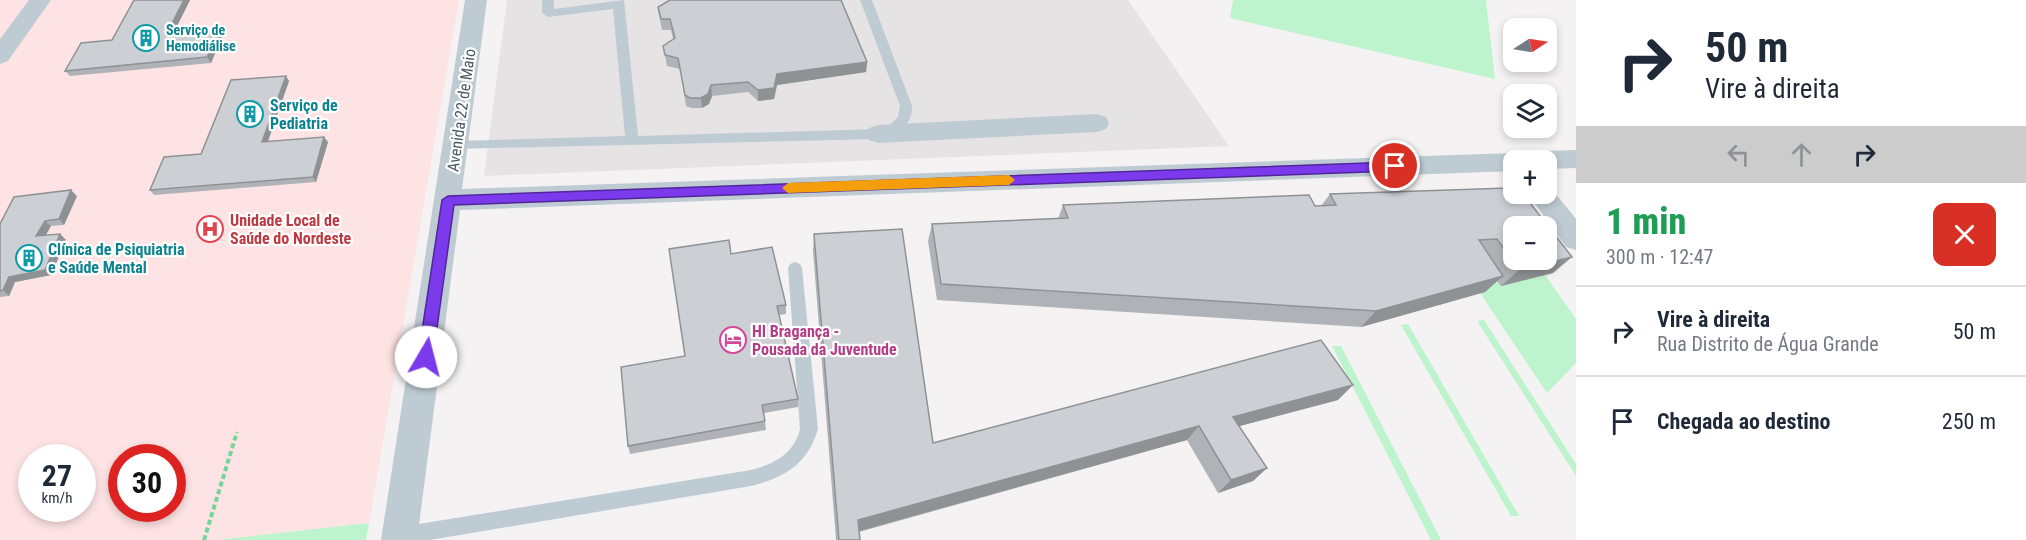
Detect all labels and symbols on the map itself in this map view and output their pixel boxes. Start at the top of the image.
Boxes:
north arrow [1503,18,1557,72]
place label: Serviço de Hemodiálise [166,22,236,54]
building icon: Serviço de Hemodiálise [131,23,161,53]
street label: Avenida 22 de Maio [443,47,480,173]
place label: Serviço de Pediatria [270,96,338,133]
building icon: Serviço de Pediatria [235,99,265,129]
pin [1369,140,1420,191]
place label: Unidade Local de Saúde do Nordeste [230,211,352,248]
hospital icon: Unidade Local de Saúde do Nordeste [195,214,225,244]
place label: Clínica de Psiquiatria e Saúde Mental [48,240,185,277]
building icon: Clínica de Psiquiatria e Saúde Mental [14,243,44,273]
place label: HI Bragança - Pousada da Juventude [752,322,897,359]
position arrow [394,325,458,389]
hotel icon: HI Bragança - Pousada da Juventude [718,325,748,355]
speed limit sign: 30 [108,444,186,522]

